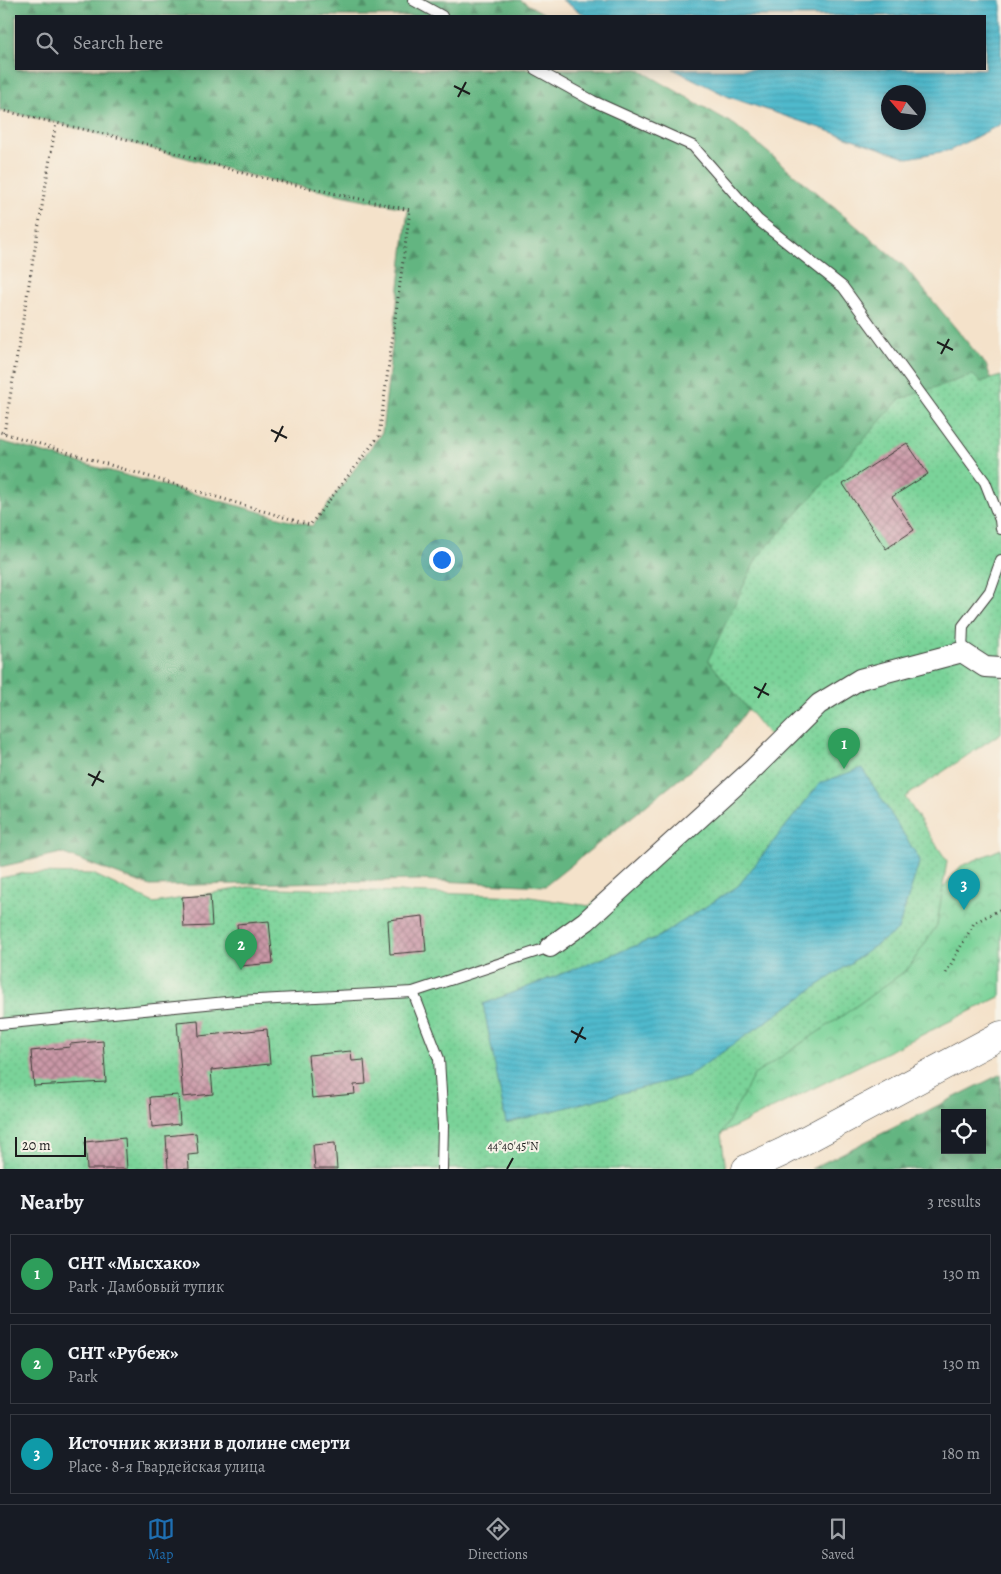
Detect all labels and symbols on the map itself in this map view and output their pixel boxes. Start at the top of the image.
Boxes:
north arrow [881,85,926,130]
your location [429,547,455,573]
pin: 1 [828,728,860,769]
pin: 3 [948,869,980,910]
pin: 2 [225,929,257,970]
scale bar [15,1134,86,1157]
text: 44°40'45"N [487,1138,539,1154]

